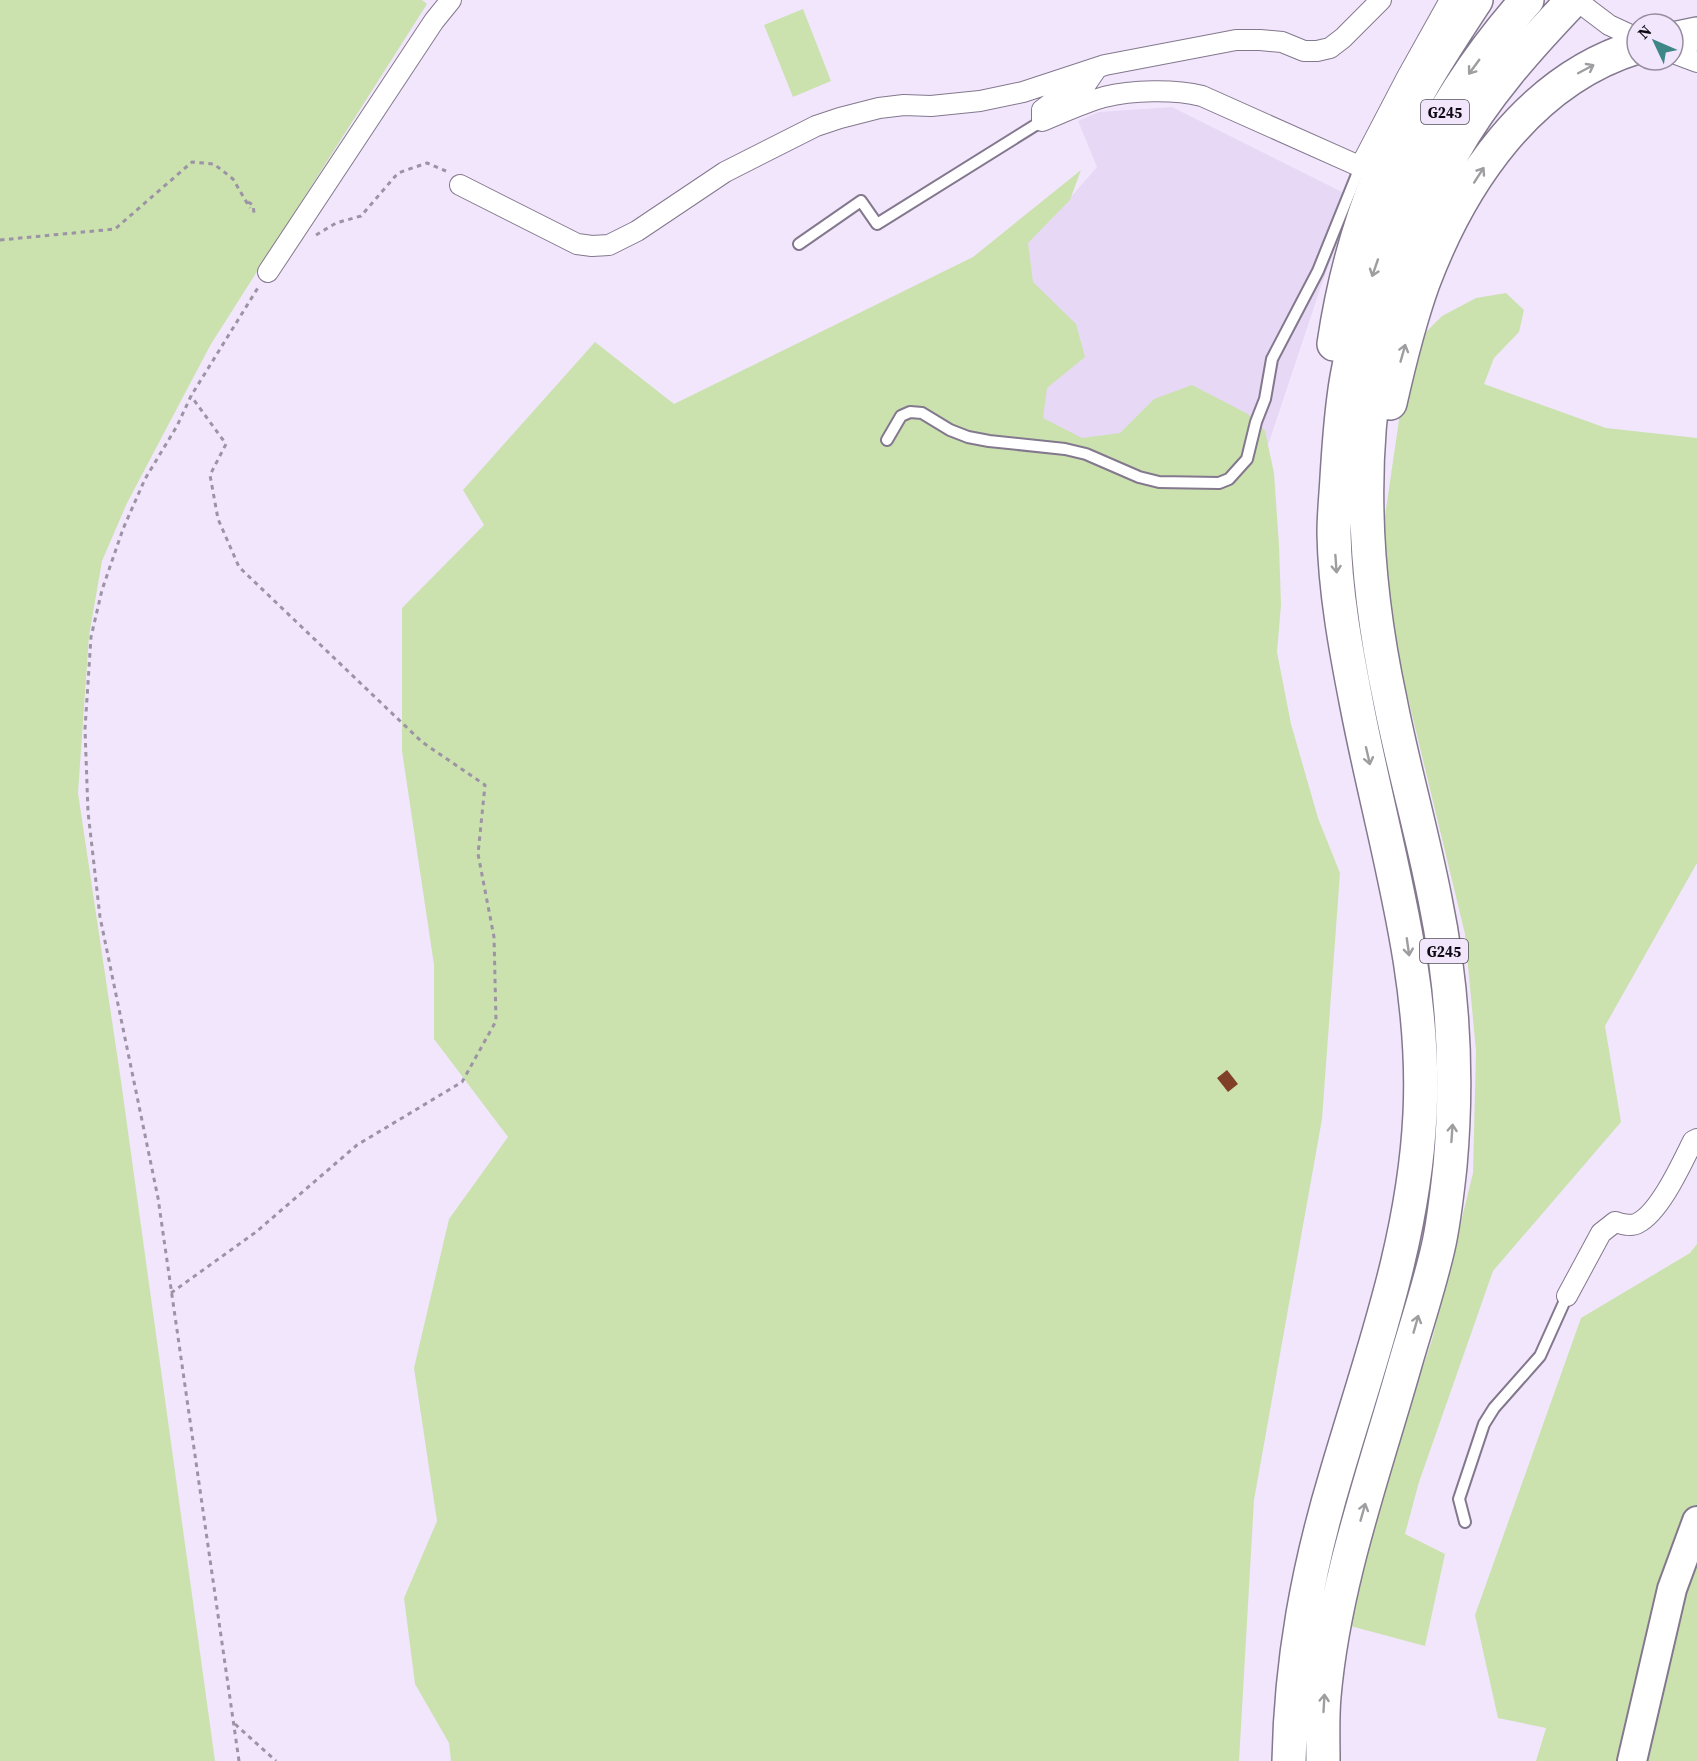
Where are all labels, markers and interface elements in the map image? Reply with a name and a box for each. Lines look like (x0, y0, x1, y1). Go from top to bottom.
north arrow (1625, 12, 1685, 72)
text: N (1632, 19, 1656, 43)
one-way arrow (1468, 58, 1480, 74)
one-way arrow (1577, 63, 1594, 75)
road number: G245 (1421, 100, 1469, 124)
one-way arrow (1472, 166, 1485, 183)
one-way arrow (1368, 258, 1379, 277)
one-way arrow (1397, 344, 1409, 363)
one-way arrow (1331, 553, 1342, 573)
one-way arrow (1363, 746, 1374, 765)
one-way arrow (1402, 936, 1413, 956)
road number: G245 (1420, 939, 1468, 963)
one-way arrow (1446, 1124, 1457, 1144)
one-way arrow (1411, 1315, 1422, 1334)
one-way arrow (1358, 1503, 1369, 1522)
one-way arrow (1318, 1693, 1330, 1713)

